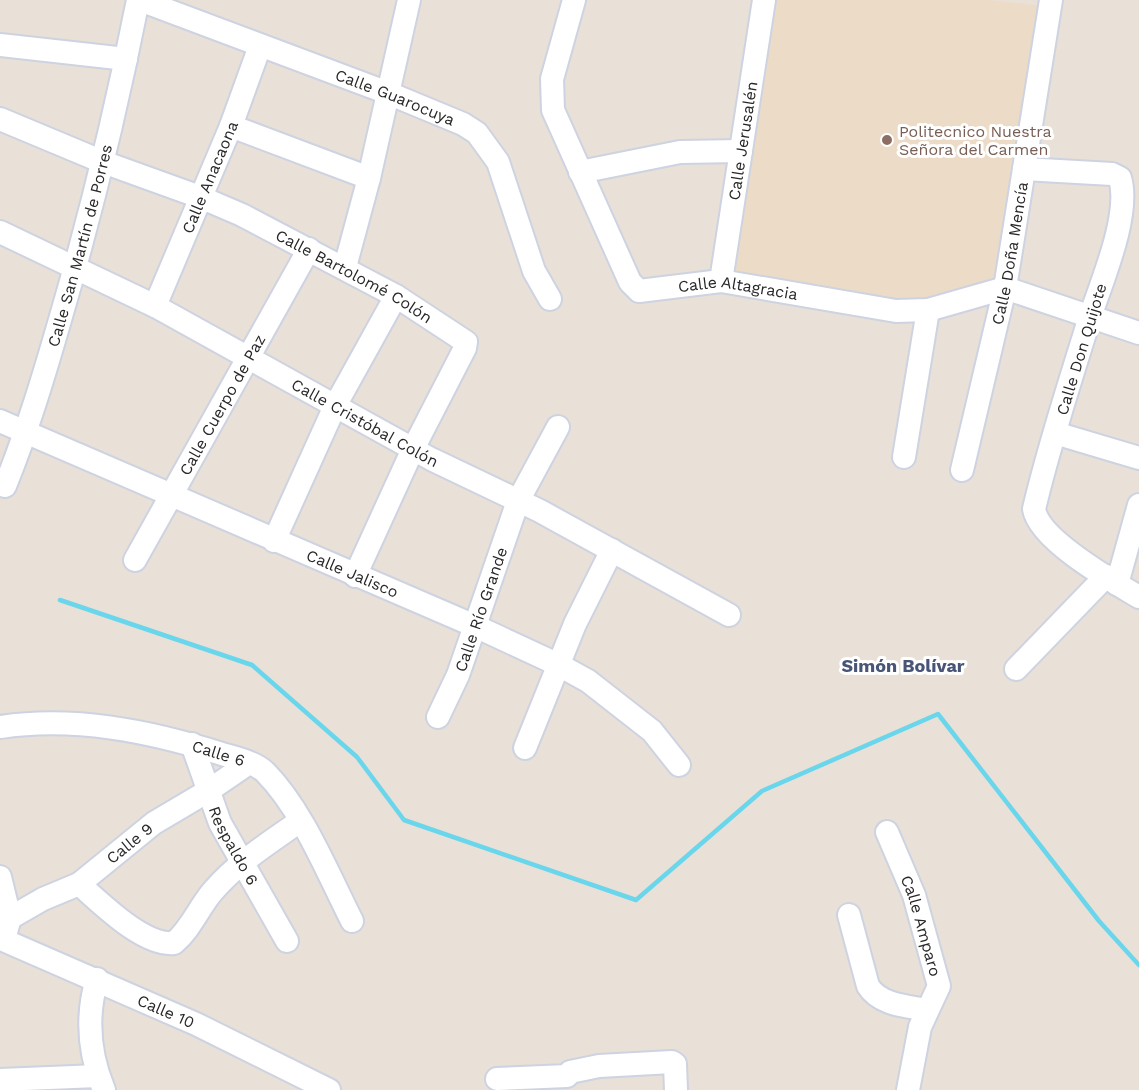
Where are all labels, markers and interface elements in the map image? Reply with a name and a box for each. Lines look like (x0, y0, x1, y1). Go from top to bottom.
street label: Calle Guarocuya (333, 65, 458, 130)
street label: Calle Jerusalén (724, 80, 761, 202)
street label: Calle Anacaona (178, 119, 242, 236)
place label: Politecnico Nuestra Señora del Carmen (899, 122, 1052, 159)
marker: Politecnico Nuestra Señora del Carmen (880, 133, 894, 147)
street label: Calle San Martín de Porres (44, 143, 116, 349)
street label: Calle Doña Mencía (988, 181, 1032, 327)
street label: Calle Bartolomé Colón (272, 225, 436, 327)
street label: Calle Altagracia (677, 272, 799, 304)
street label: Calle Don Quijote (1052, 281, 1111, 417)
street label: Calle Cuerpo de Paz (175, 331, 269, 479)
street label: Calle Cristóbal Colón (288, 375, 441, 471)
street label: Calle Jalisco (304, 545, 401, 602)
street label: Calle Río Grande (451, 545, 511, 674)
district label: Simón Bolívar (841, 655, 965, 676)
street label: Calle 6 (190, 736, 247, 770)
street label: Respaldo 6 (205, 804, 262, 889)
street label: Calle 9 (103, 819, 157, 868)
street label: Calle Amparo (897, 872, 945, 978)
street label: Calle 10 (134, 991, 197, 1032)

